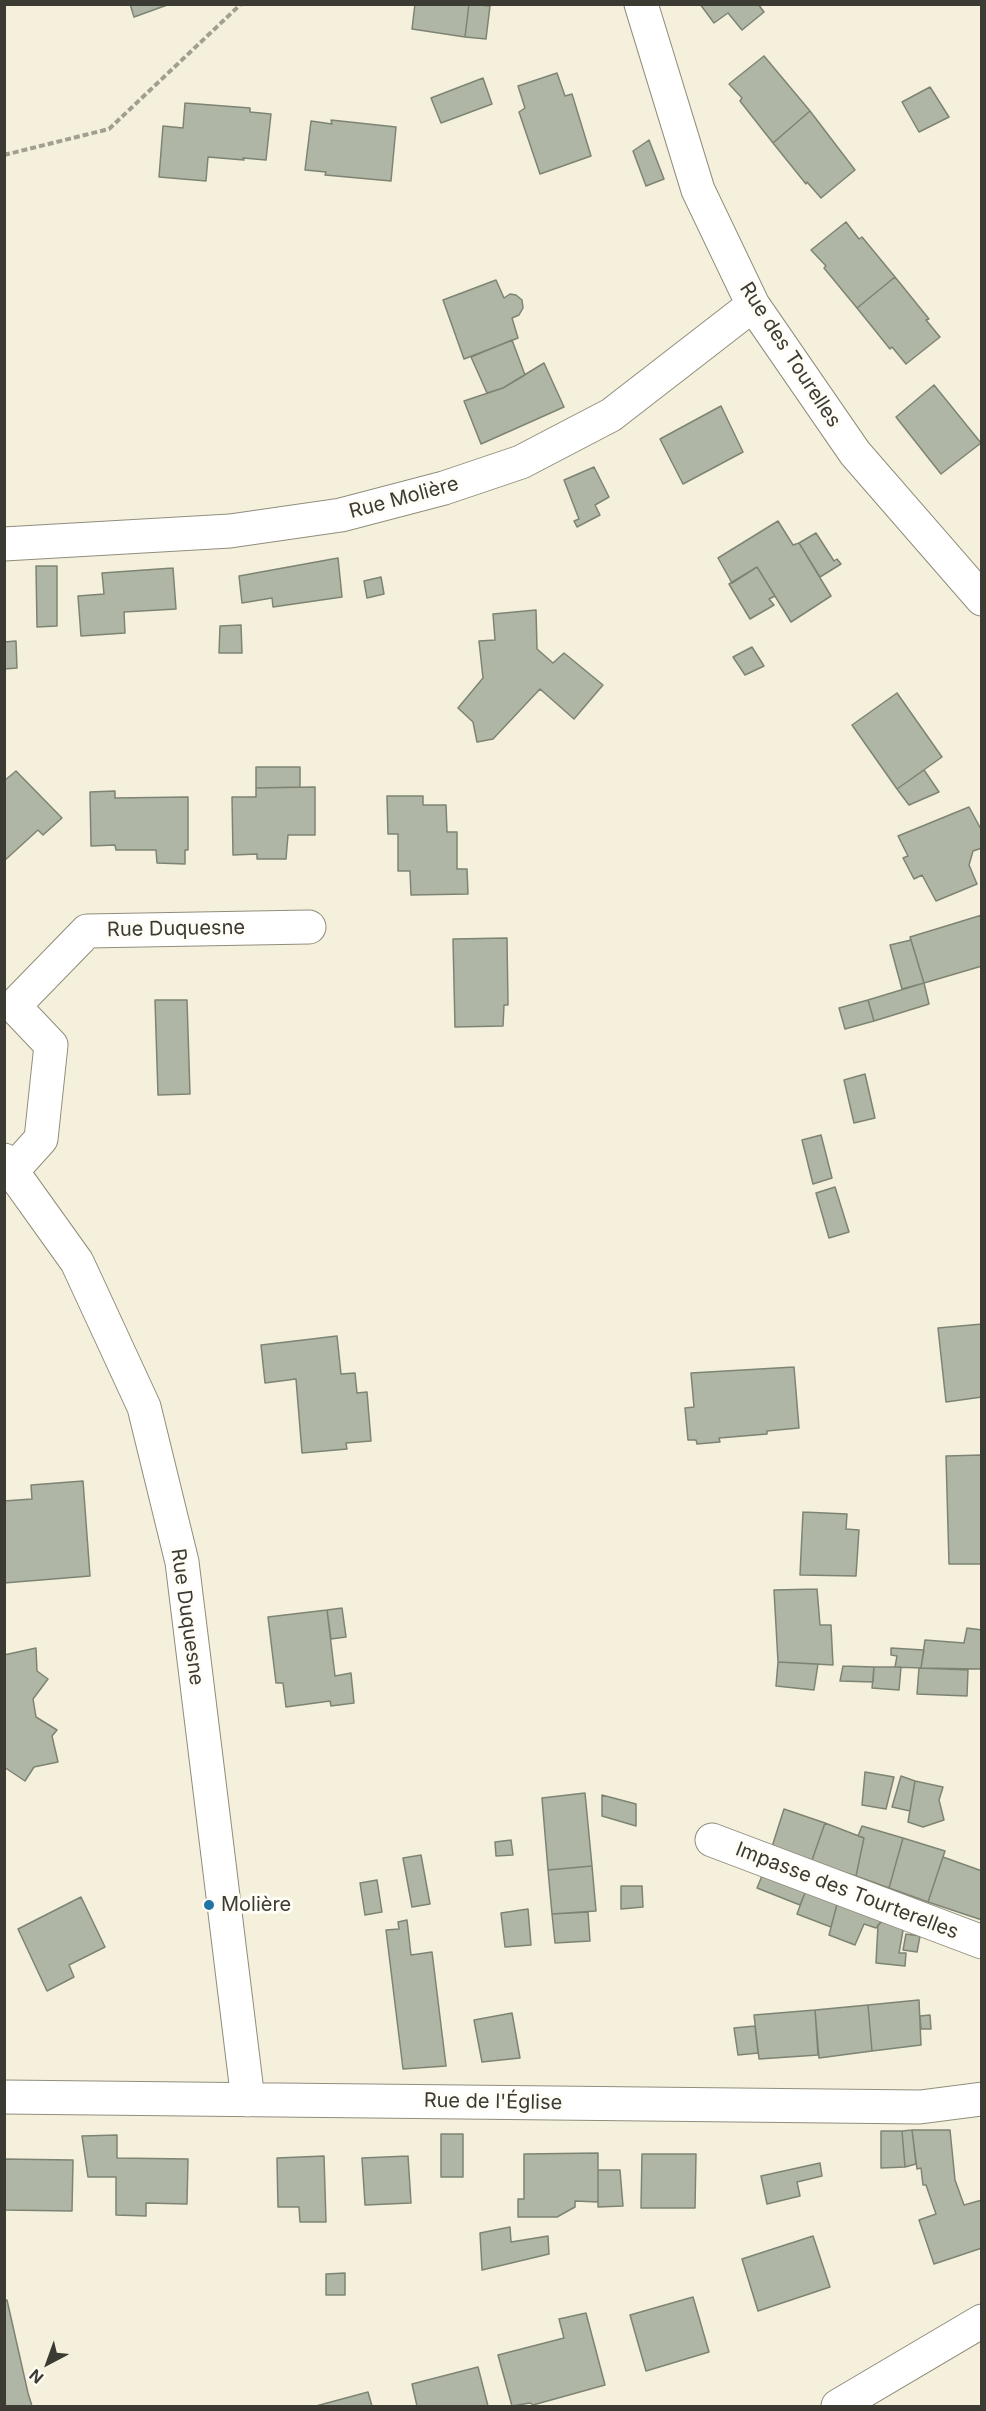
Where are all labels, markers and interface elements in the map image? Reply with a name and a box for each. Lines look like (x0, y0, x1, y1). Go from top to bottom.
street label: Rue des Tourelles (734, 278, 846, 432)
street label: Rue Molière (347, 472, 461, 524)
street label: Rue Duquesne (107, 916, 245, 942)
street label: Rue Duquesne (166, 1547, 208, 1687)
street label: Impasse des Tourterelles (732, 1837, 962, 1945)
place label: Molière (221, 1893, 291, 1917)
marker: Molière (202, 1898, 216, 1912)
street label: Rue de l'Église (424, 2089, 562, 2115)
north arrow (18, 2333, 78, 2393)
text: N (25, 2365, 47, 2388)

